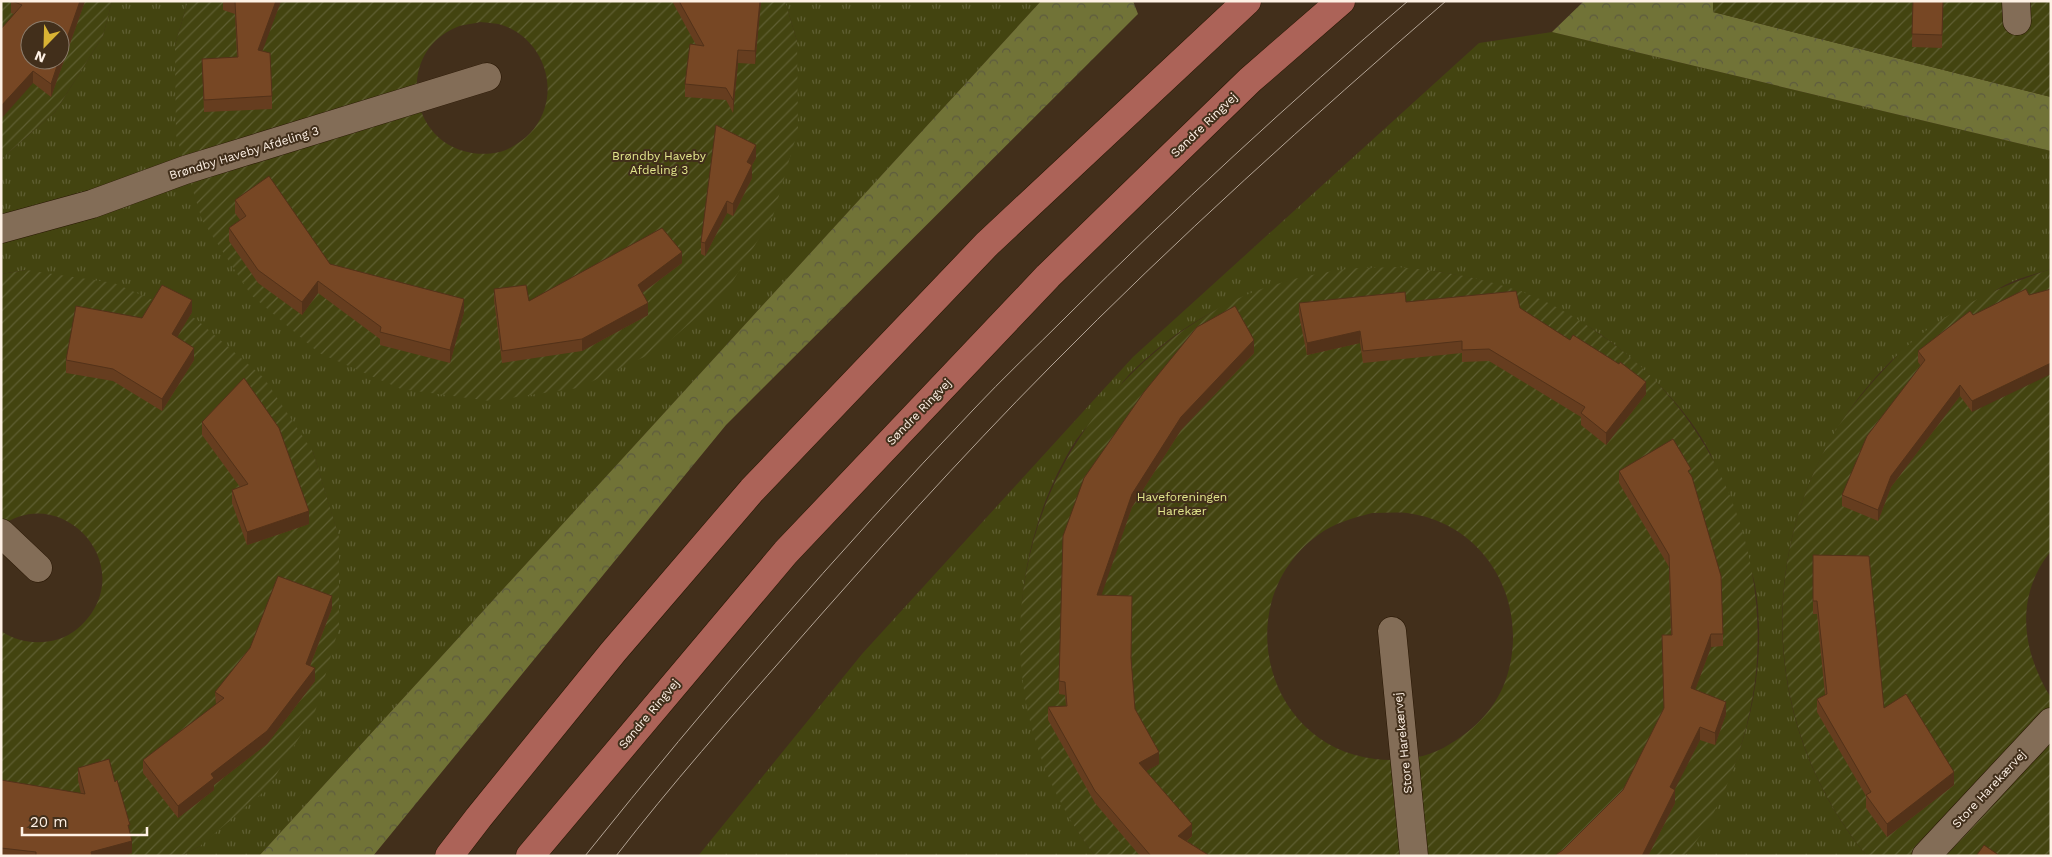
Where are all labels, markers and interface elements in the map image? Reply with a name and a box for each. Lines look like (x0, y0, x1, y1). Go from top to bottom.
north arrow (20, 20, 70, 70)
text: N (32, 48, 48, 66)
street label: Søndre Ringvej (1168, 90, 1240, 160)
street label: Brøndby Haveby Afdeling 3 (167, 124, 321, 182)
park label: Brøndby Haveby Afdeling 3 (612, 149, 707, 177)
street label: Søndre Ringvej (884, 376, 954, 448)
park label: Haveforeningen Harekær (1137, 490, 1227, 518)
street label: Søndre Ringvej (616, 676, 682, 752)
street label: Store Harekærvej (1391, 692, 1415, 794)
street label: Store Harekærvej (1949, 747, 2029, 831)
scale bar (22, 804, 148, 836)
text: 20 m (30, 813, 68, 831)

